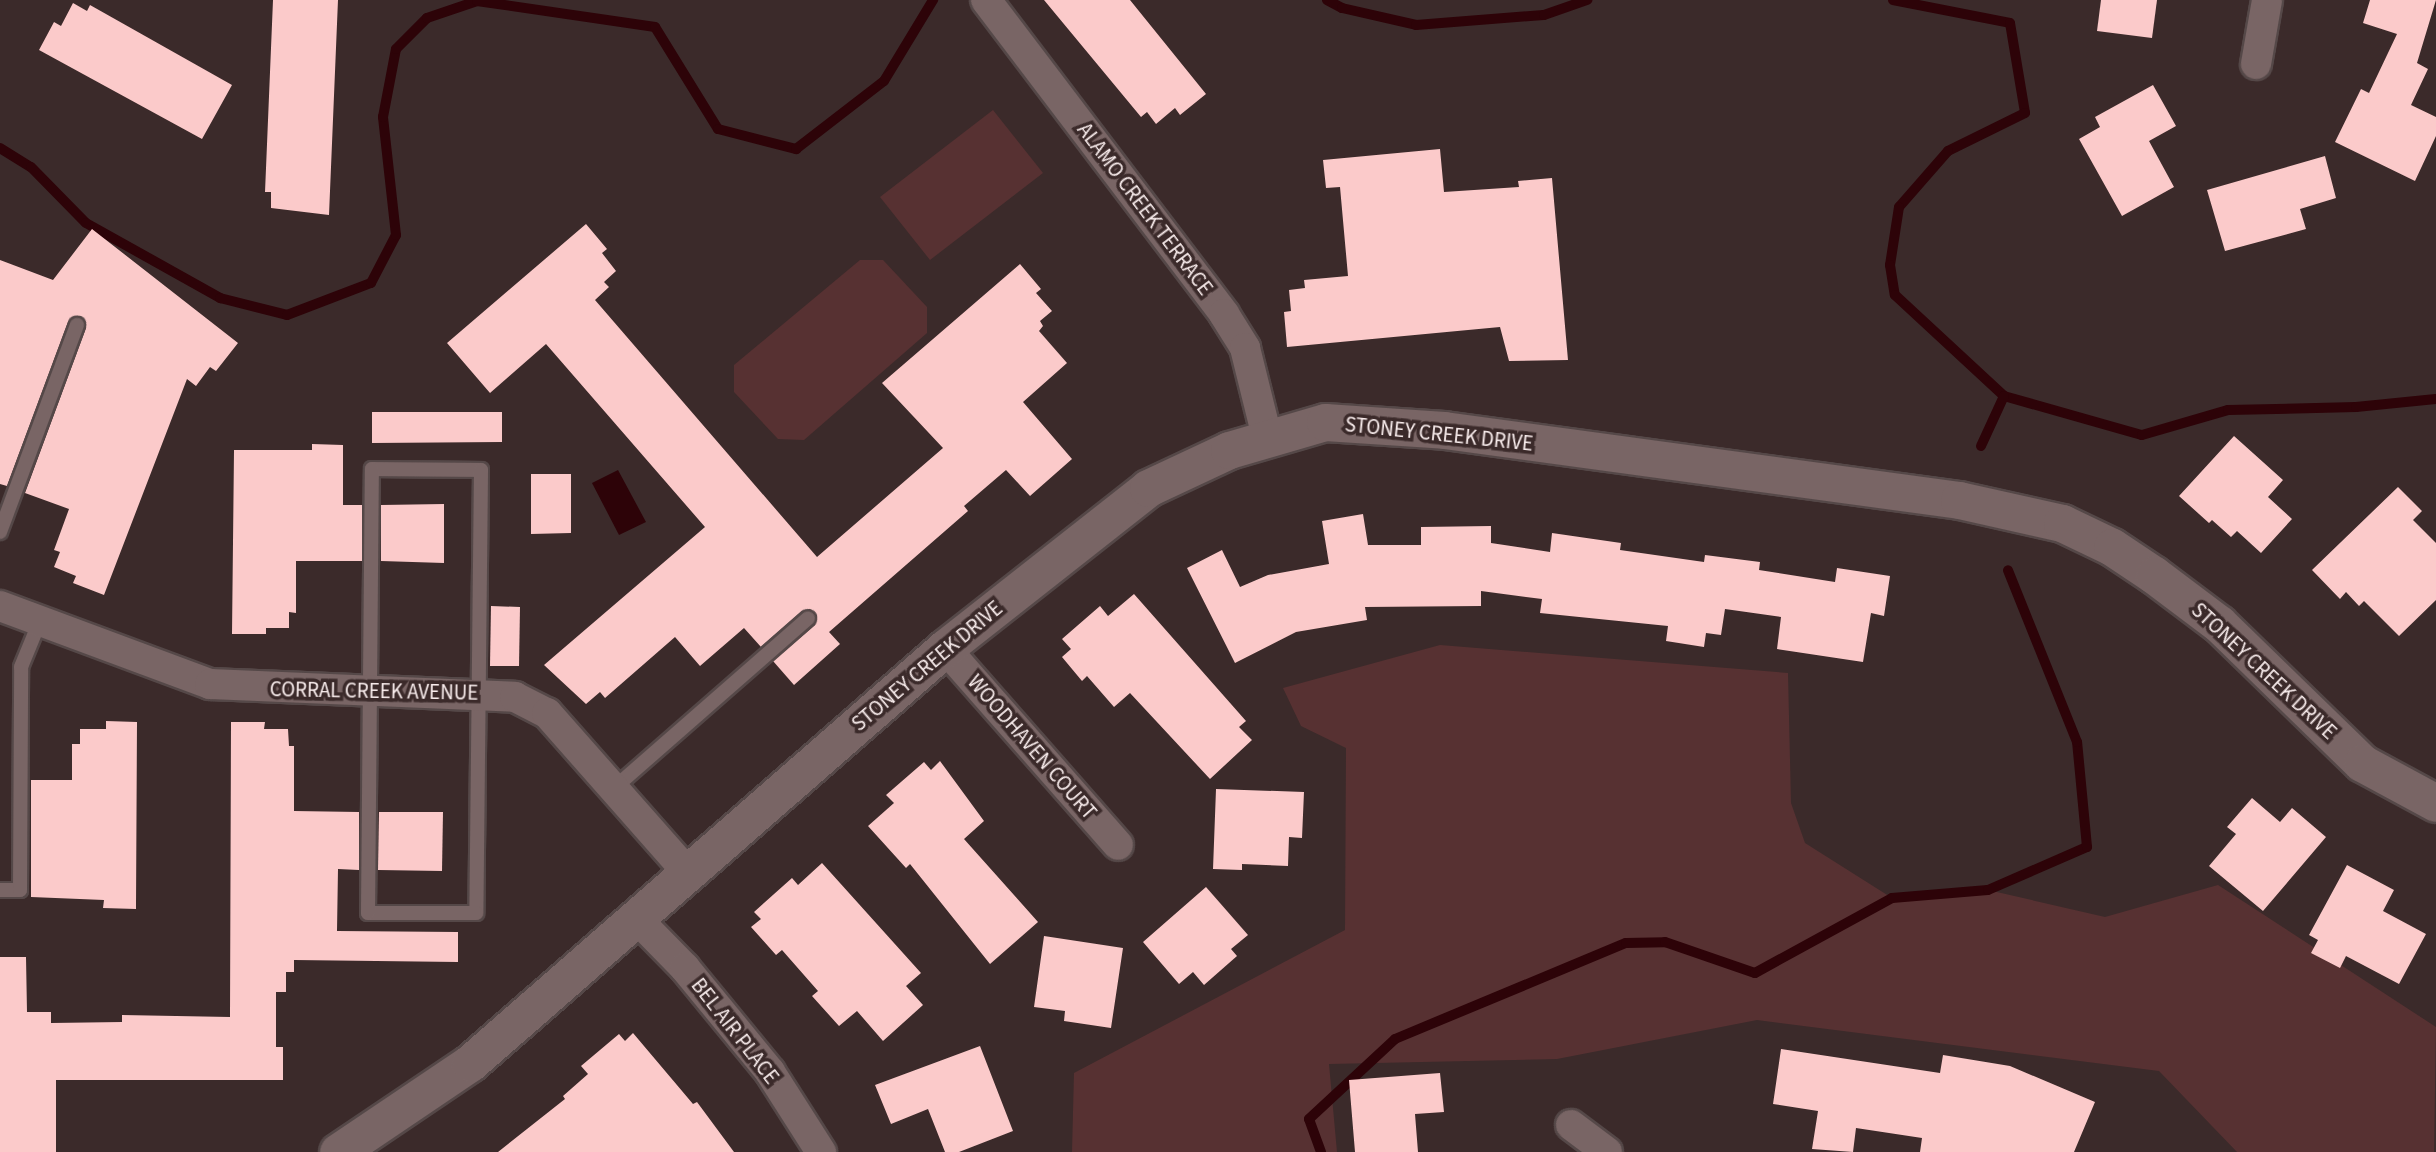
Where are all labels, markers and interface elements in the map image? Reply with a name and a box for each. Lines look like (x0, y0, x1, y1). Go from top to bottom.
street label: ALAMO CREEK TERRACE (1072, 118, 1218, 300)
street label: STONEY CREEK DRIVE (1344, 412, 1534, 456)
street label: STONEY CREEK DRIVE (846, 596, 1008, 736)
street label: STONEY CREEK DRIVE (2186, 597, 2342, 745)
street label: WOODHAVEN COURT (962, 670, 1102, 824)
street label: CORRAL CREEK AVENUE (269, 677, 479, 705)
street label: BEL AIR PLACE (686, 973, 784, 1089)

